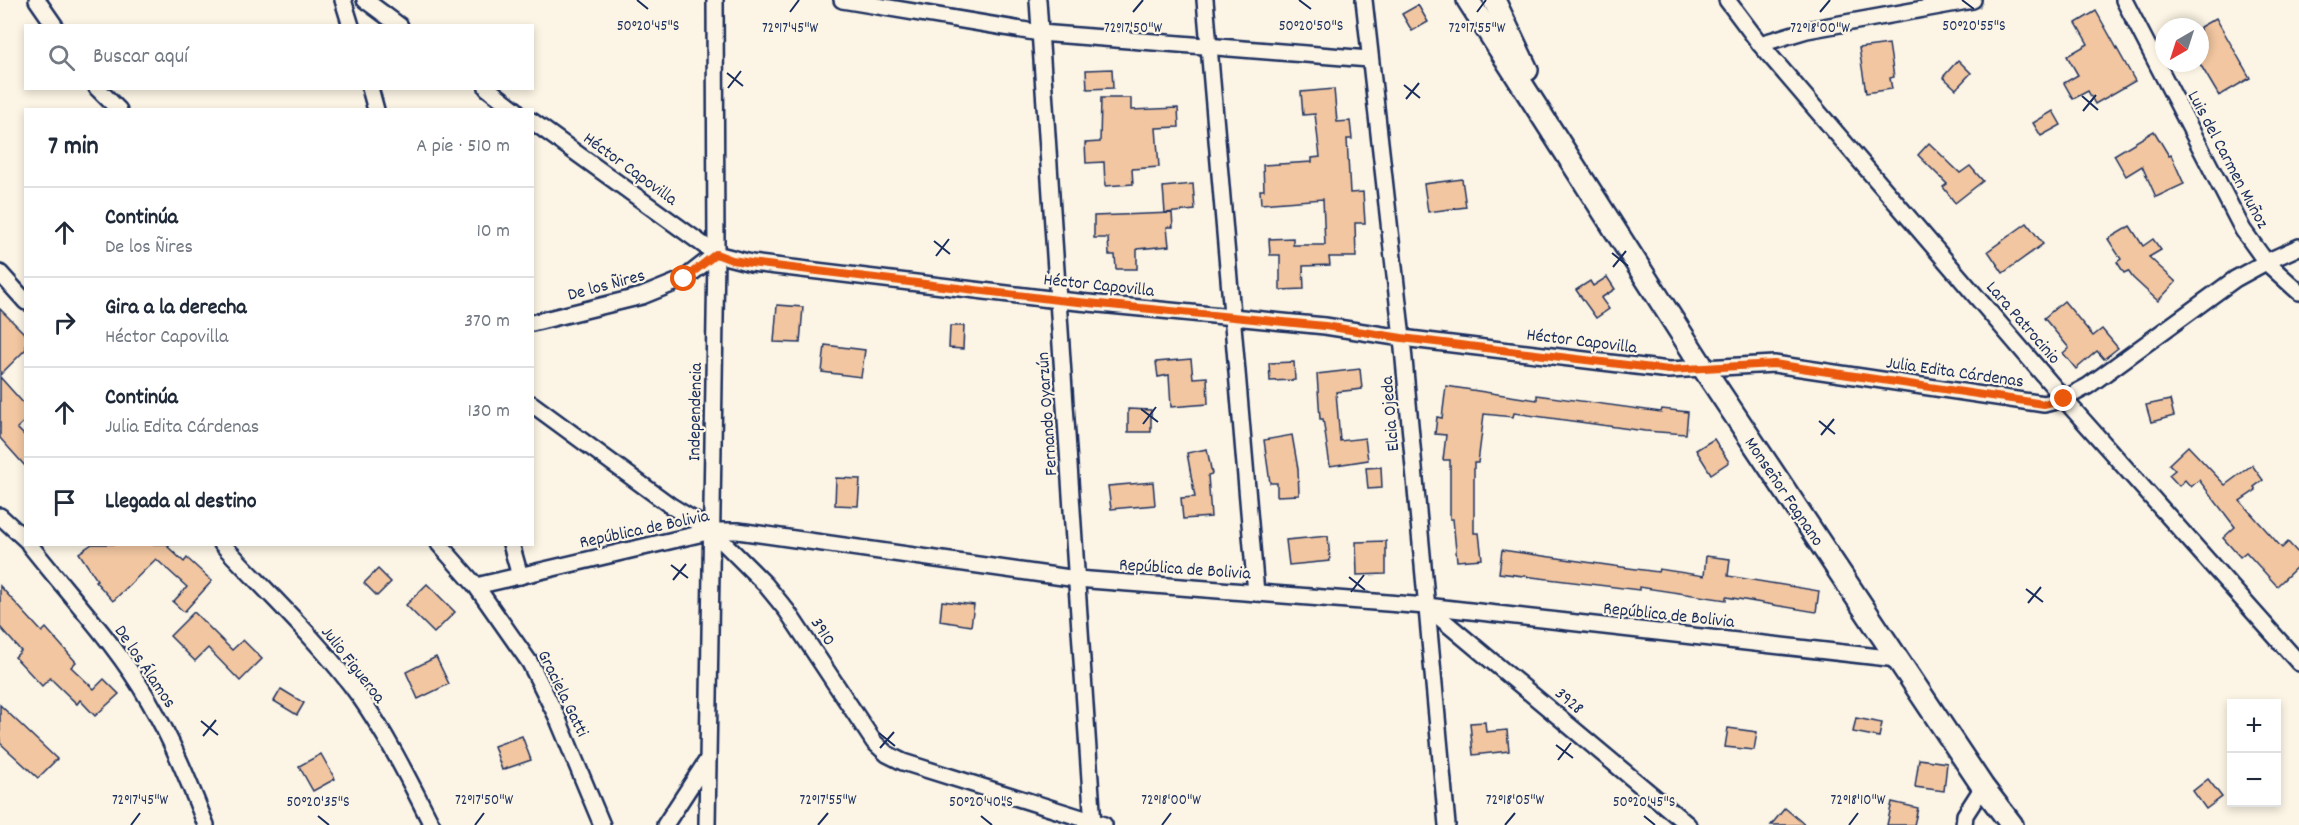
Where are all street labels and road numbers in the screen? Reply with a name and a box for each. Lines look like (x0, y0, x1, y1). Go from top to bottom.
street label: Luis del Carmen Muñoz (2180, 87, 2274, 234)
street label: Héctor Capovilla (577, 127, 682, 213)
street label: De los Ñires (565, 264, 648, 309)
street label: Héctor Capovilla (1042, 268, 1156, 305)
street label: Lara Patrocinio (1979, 277, 2065, 371)
street label: Héctor Capovilla (1525, 323, 1639, 362)
street label: Fernando Oyarzún (1032, 351, 1065, 477)
street label: Julia Edita Cárdenas (1884, 351, 2025, 396)
street label: Independencia (683, 362, 710, 461)
street label: Elcia Ojeda (1376, 375, 1407, 452)
street label: Monseñor Fagnano (1737, 433, 1829, 552)
street label: República de Bolivia (577, 504, 712, 556)
street label: República de Bolivia (1118, 553, 1252, 588)
street label: República de Bolivia (1602, 597, 1736, 636)
street label: 3910 (803, 613, 841, 652)
street label: De los Álamos (107, 621, 181, 714)
street label: Julio Figueroa (314, 622, 391, 710)
street label: Graciela Gatti (530, 647, 594, 742)
street label: 3928 (1548, 682, 1588, 722)

